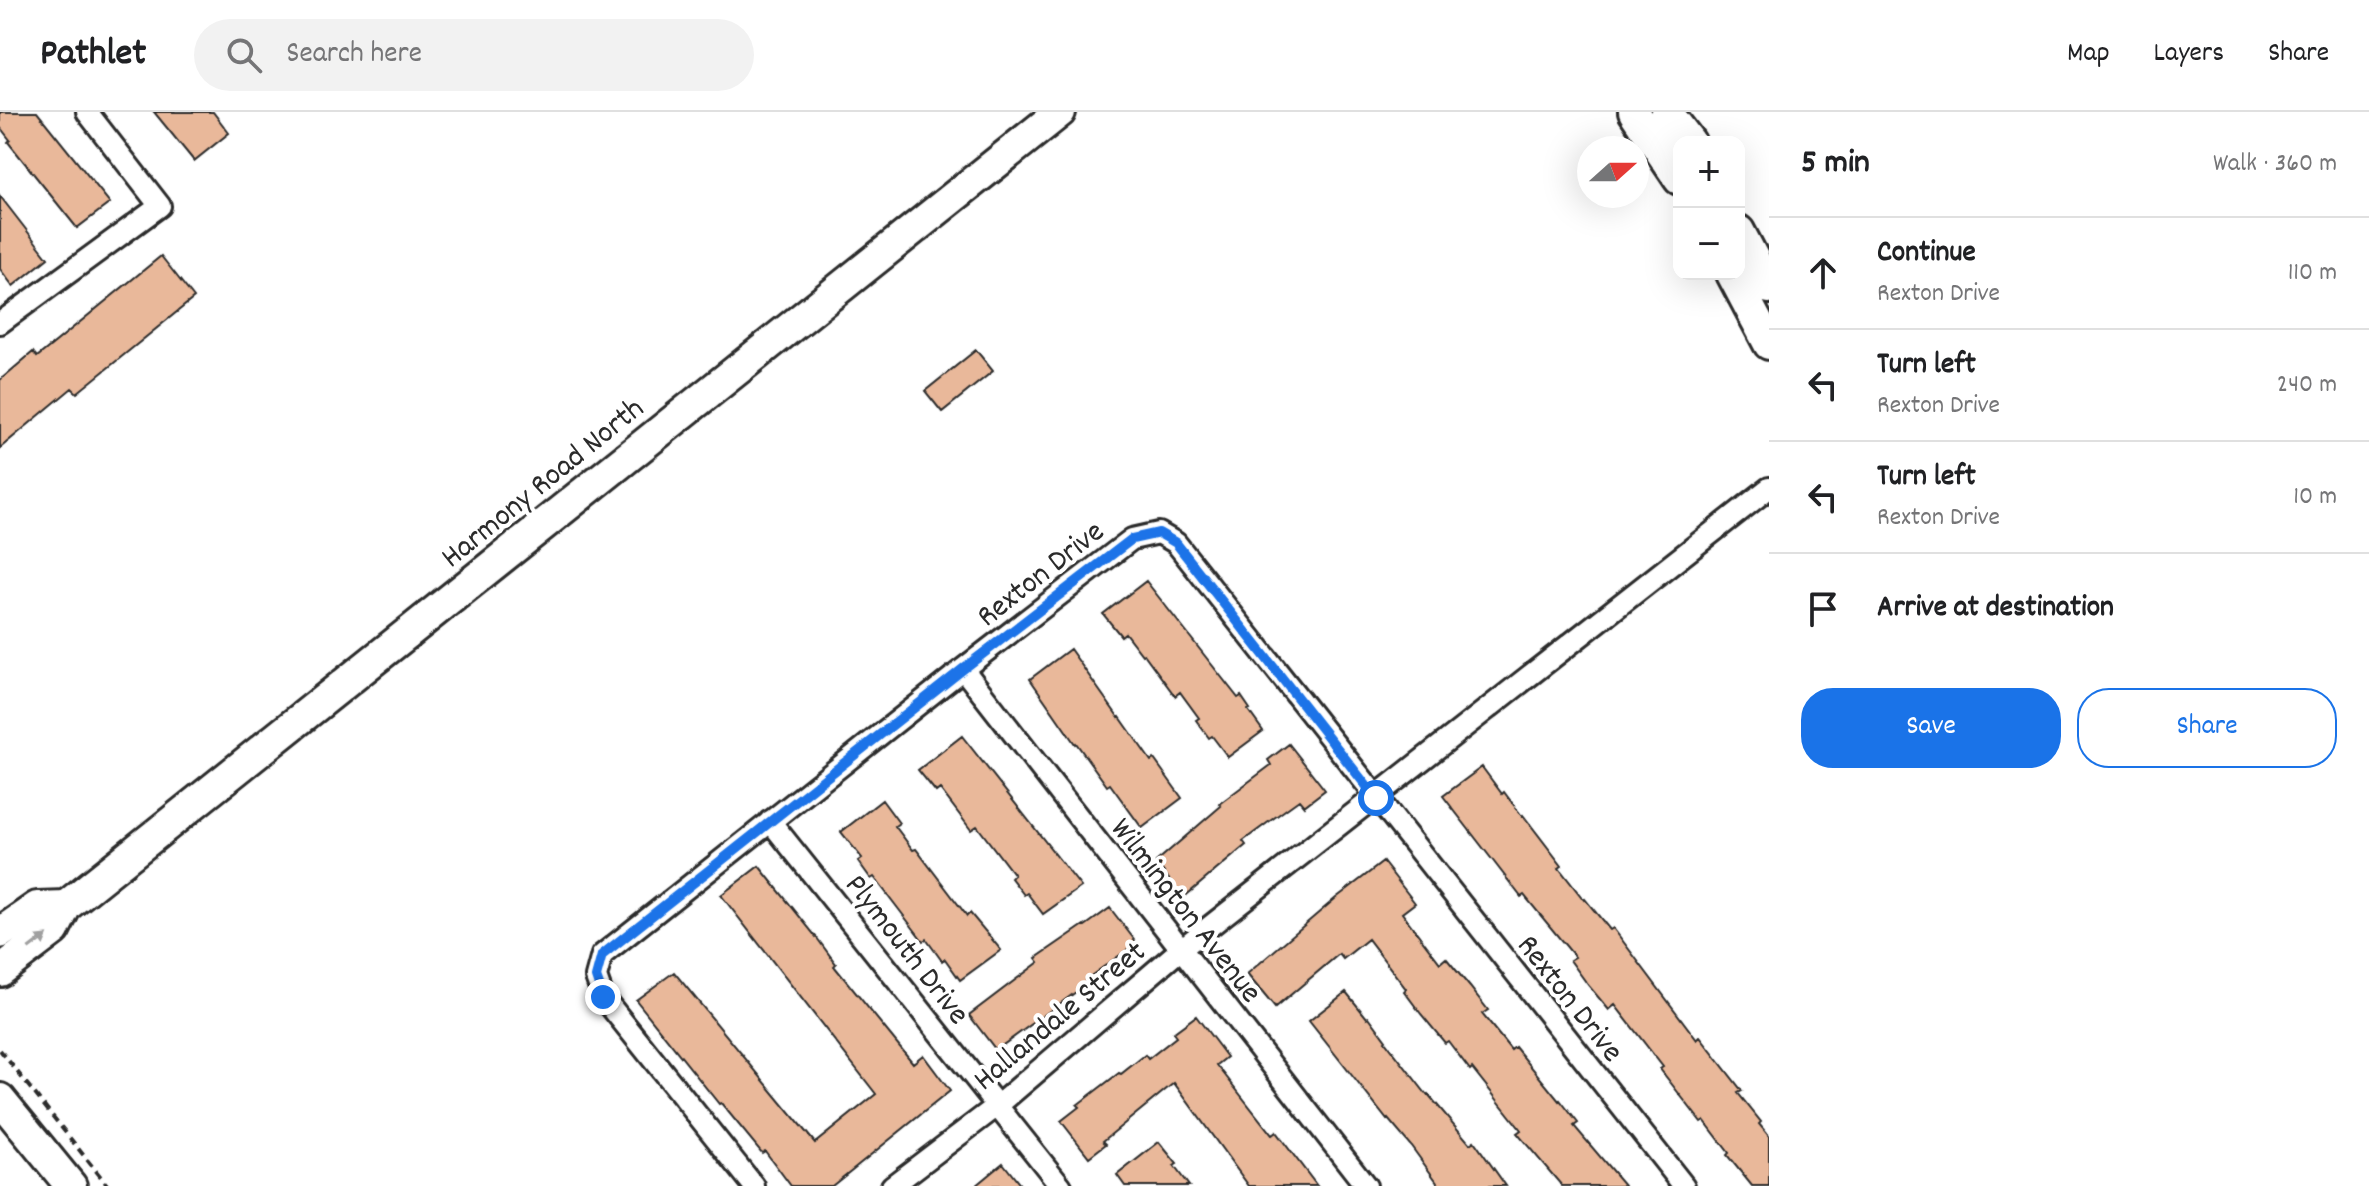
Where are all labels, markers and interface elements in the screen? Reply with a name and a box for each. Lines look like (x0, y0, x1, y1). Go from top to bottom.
search box (194, 19, 754, 91)
text: Pathlet (40, 28, 146, 83)
icon: search (222, 33, 266, 77)
text: Search here (286, 34, 422, 77)
text: Map (2067, 35, 2110, 75)
text: Layers (2154, 35, 2224, 75)
text: Share (2268, 35, 2329, 75)
north arrow (1577, 136, 1649, 208)
map controls (1673, 136, 1745, 280)
button: + (1673, 136, 1745, 208)
text: 5 min (1801, 140, 1870, 189)
text: Walk · 360 m (2213, 146, 2337, 183)
button: − (1673, 208, 1745, 280)
text: Continue (1877, 233, 1976, 276)
icon: ahead (1801, 251, 1845, 295)
text: 110 m (2288, 255, 2337, 292)
text: Rexton Drive (1877, 276, 2000, 313)
text: Turn left (1877, 345, 1976, 388)
icon: left (1801, 363, 1845, 407)
text: 240 m (2277, 367, 2337, 404)
street label: Harmony Road North (432, 388, 656, 581)
text: Rexton Drive (1877, 388, 2000, 425)
text: Turn left (1877, 457, 1976, 500)
icon: left (1801, 475, 1845, 519)
text: 10 m (2293, 479, 2337, 516)
text: Rexton Drive (1877, 500, 2000, 537)
street label: Rexton Drive (968, 511, 1116, 641)
icon: arrive (1801, 587, 1845, 631)
text: Arrive at destination (1877, 588, 2114, 631)
button: Save (1801, 688, 2061, 768)
button: Share (2077, 688, 2337, 768)
route start (1358, 780, 1394, 816)
street label: Wilmington Avenue (1097, 810, 1271, 1015)
street label: Plymouth Drive (831, 866, 979, 1036)
street label: Rexton Drive (1503, 926, 1633, 1074)
street label: Hallandale Street (965, 932, 1158, 1104)
one-way arrow (28, 935, 48, 951)
route end (585, 979, 621, 1015)

